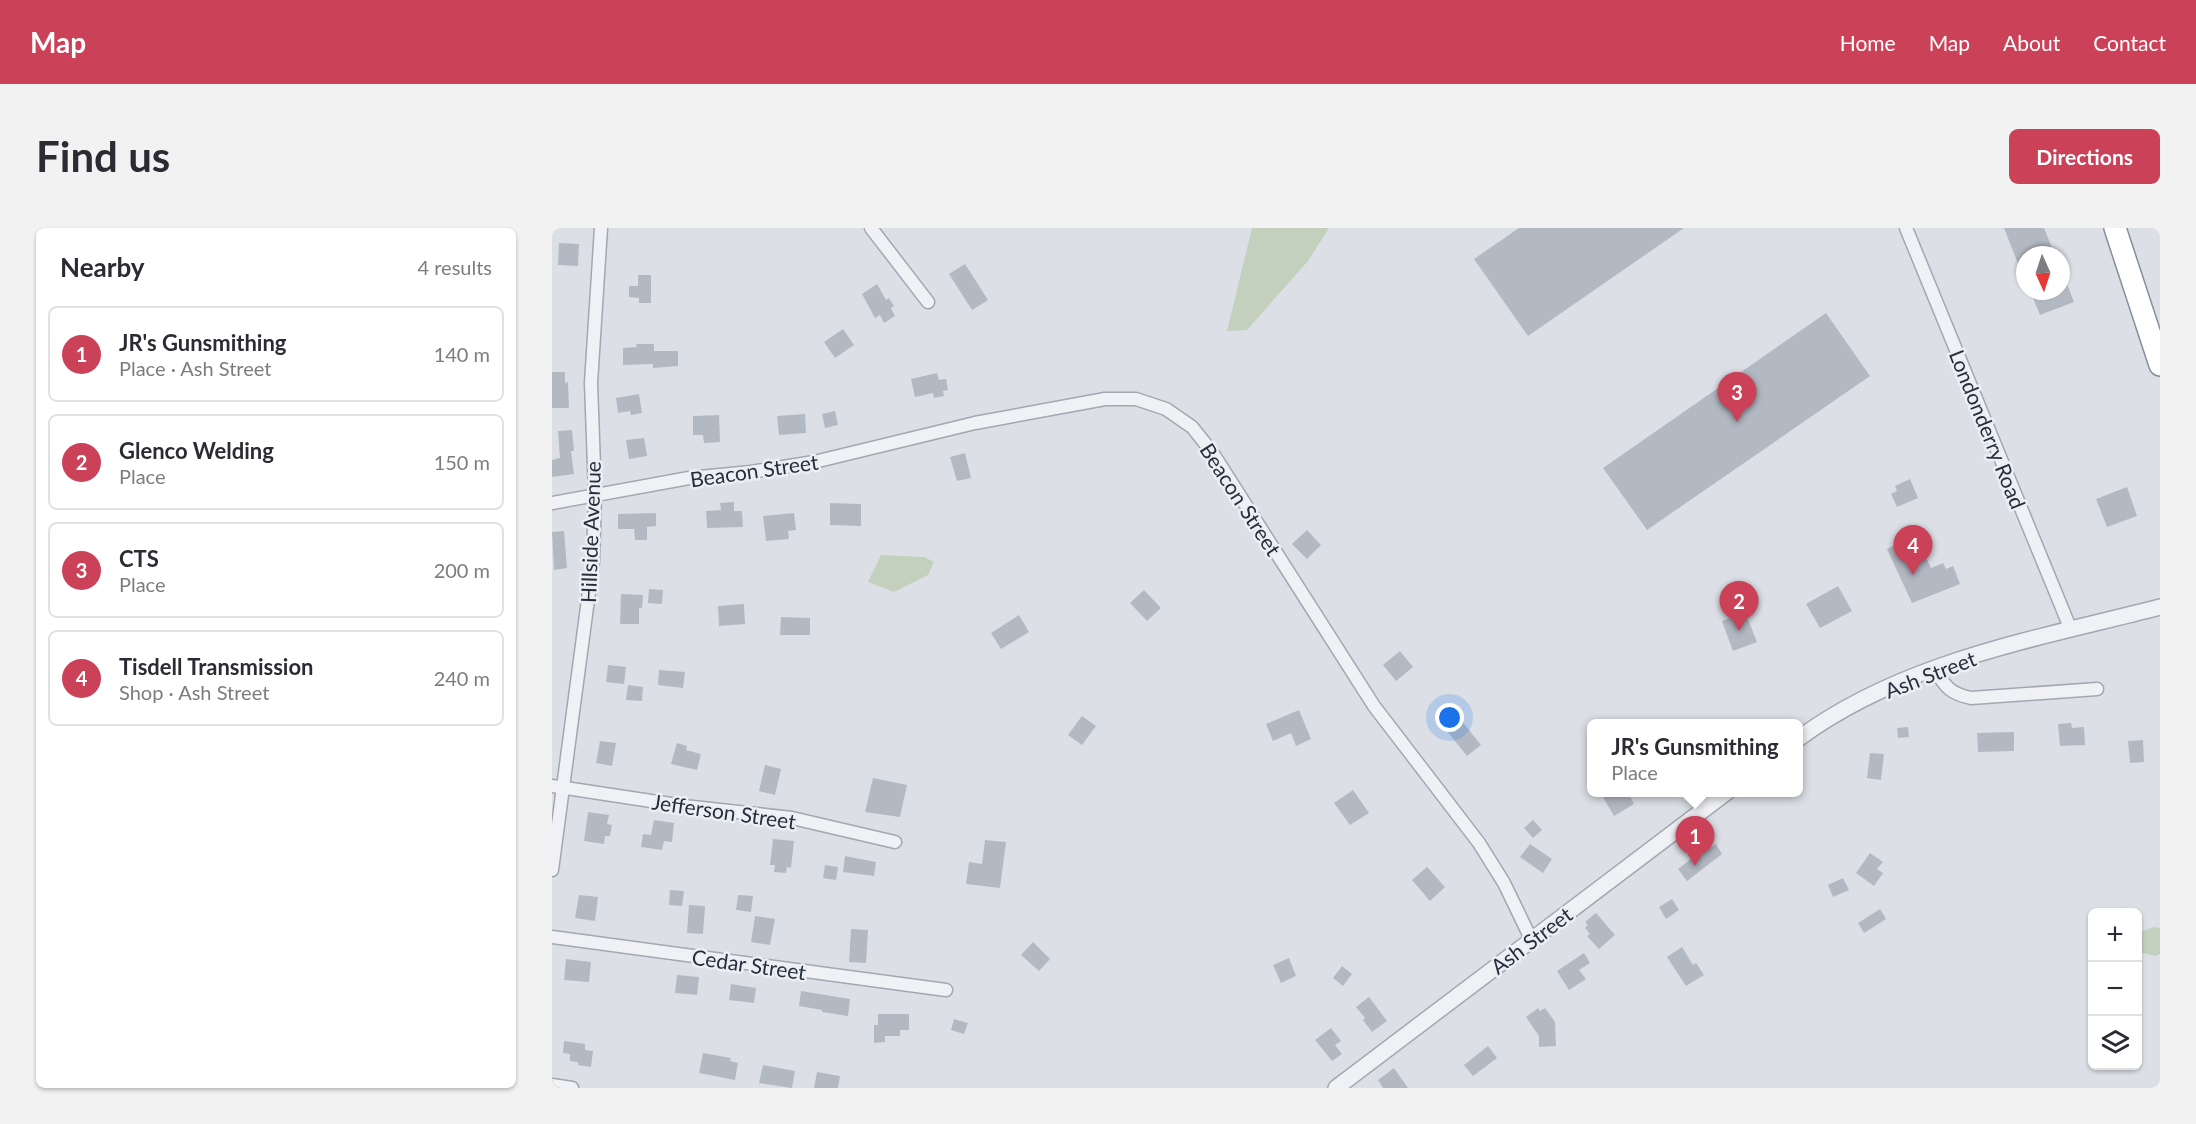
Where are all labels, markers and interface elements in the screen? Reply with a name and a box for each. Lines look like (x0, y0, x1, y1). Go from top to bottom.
text: Map (30, 25, 86, 59)
text: Home (1840, 30, 1896, 55)
text: Map (1929, 30, 1970, 55)
text: About (2003, 30, 2060, 55)
text: Contact (2093, 30, 2166, 55)
button: Directions (2009, 129, 2160, 184)
text: Find us (36, 131, 170, 181)
north arrow (2016, 246, 2070, 300)
text: Nearby (60, 251, 145, 283)
text: 4 results (417, 255, 492, 279)
text: JR's Gunsmithing (119, 329, 287, 356)
text: 1 (76, 342, 87, 366)
text: 140 m (434, 342, 490, 366)
street label: Londonderry Road (1945, 346, 2031, 512)
text: Place · Ash Street (119, 356, 271, 380)
pin: 3 (1718, 372, 1756, 422)
text: Glenco Welding (119, 437, 274, 464)
street label: Beacon Street (1195, 438, 1287, 560)
street label: Beacon Street (688, 449, 820, 491)
text: 2 (76, 450, 87, 474)
text: 150 m (434, 450, 490, 474)
street label: Hillside Avenue (575, 461, 605, 603)
text: Place (119, 464, 166, 488)
pin: 4 (1894, 526, 1932, 575)
text: CTS (119, 545, 159, 572)
text: 3 (76, 558, 87, 582)
text: 200 m (434, 558, 490, 582)
text: Place (119, 572, 166, 596)
pin: 2 (1720, 582, 1758, 631)
street label: Ash Street (1881, 645, 1980, 703)
text: Tisdell Transmission (119, 653, 313, 680)
text: 4 (76, 666, 87, 690)
text: 240 m (434, 666, 490, 690)
text: Shop · Ash Street (119, 680, 269, 704)
your location (1435, 703, 1464, 732)
popup (1587, 719, 1803, 797)
text: JR's Gunsmithing (1611, 733, 1779, 760)
text: Place (1611, 760, 1658, 784)
street label: Jefferson Street (650, 789, 798, 834)
pin: 1 (1676, 816, 1714, 866)
street label: Ash Street (1485, 901, 1577, 979)
map controls (2088, 908, 2142, 1070)
button: + (2088, 908, 2142, 962)
street label: Cedar Street (690, 944, 808, 984)
button: − (2088, 962, 2142, 1016)
button: layers (2088, 1016, 2142, 1070)

